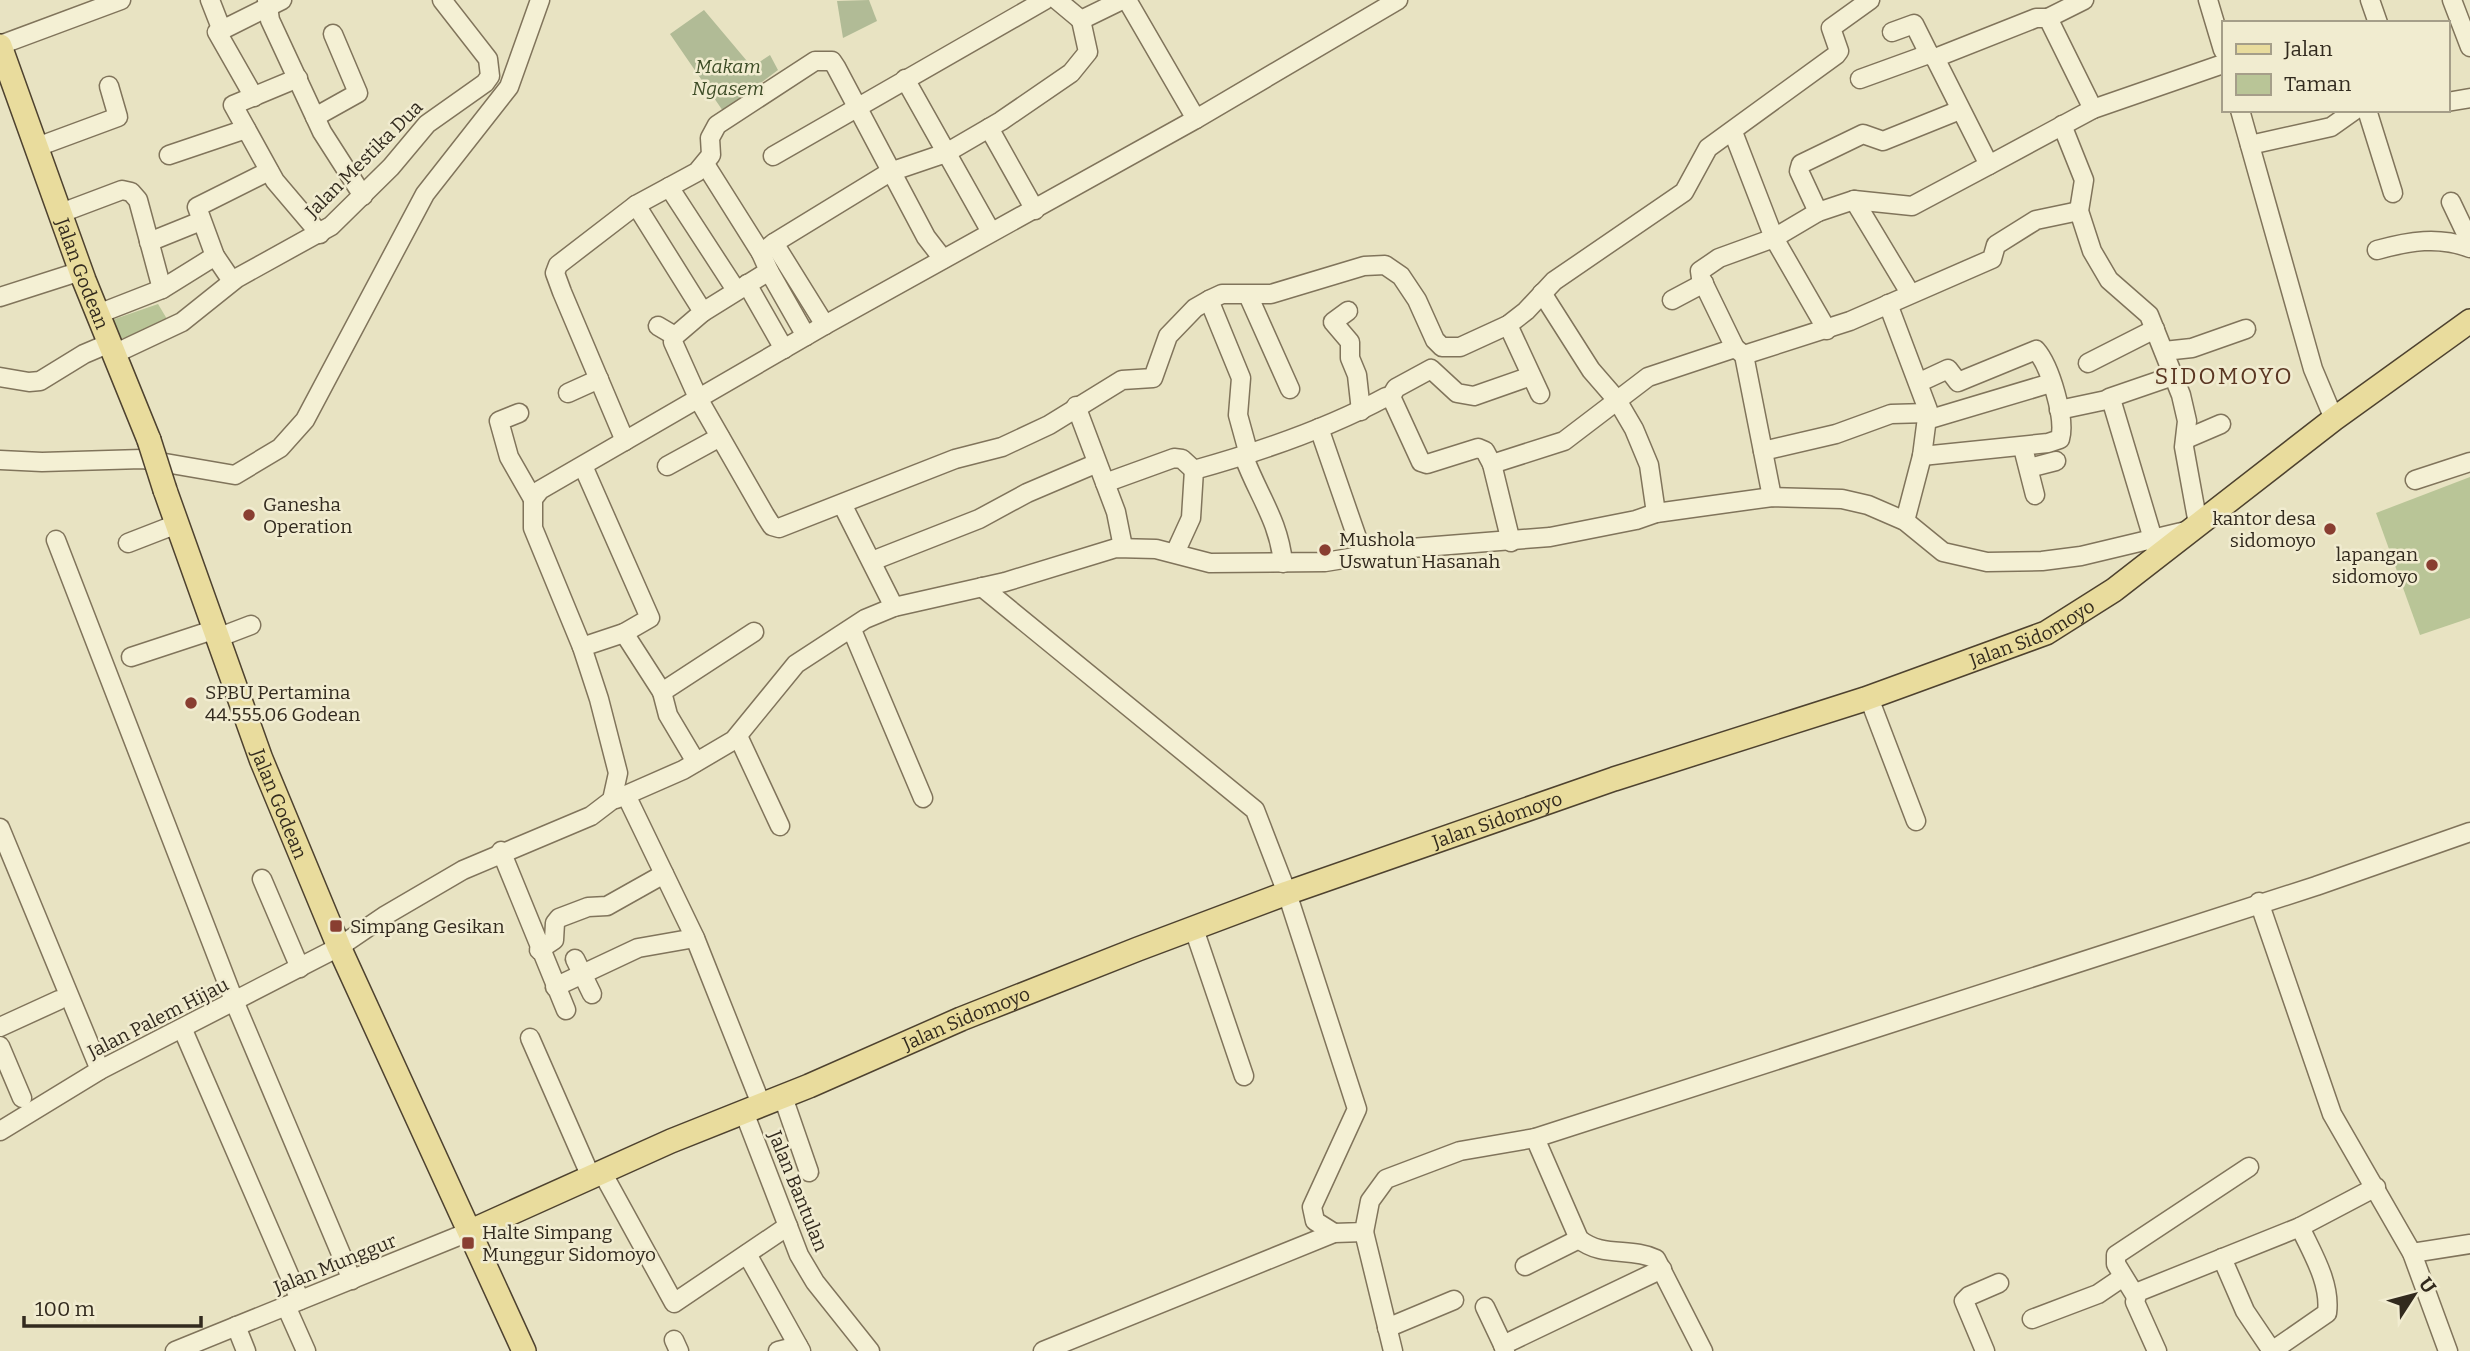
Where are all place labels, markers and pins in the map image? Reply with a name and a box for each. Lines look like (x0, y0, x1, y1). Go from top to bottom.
place label: Ganesha Operation (263, 493, 352, 538)
marker: Ganesha Operation (241, 507, 257, 523)
place label: kantor desa sidomoyo (2212, 507, 2317, 552)
marker: kantor desa sidomoyo (2322, 521, 2338, 537)
place label: Mushola Uswatun Hasanah (1339, 528, 1500, 573)
marker: Mushola Uswatun Hasanah (1317, 542, 1333, 558)
place label: lapangan sidomoyo (2332, 543, 2418, 588)
marker: lapangan sidomoyo (2424, 557, 2440, 573)
place label: SPBU Pertamina 44.555.06 Godean (205, 681, 360, 726)
marker: SPBU Pertamina 44.555.06 Godean (183, 695, 199, 711)
place label: Simpang Gesikan (350, 915, 505, 938)
marker: Simpang Gesikan (328, 918, 344, 934)
place label: Halte Simpang Munggur Sidomoyo (482, 1221, 656, 1266)
marker: Halte Simpang Munggur Sidomoyo (460, 1235, 476, 1251)

